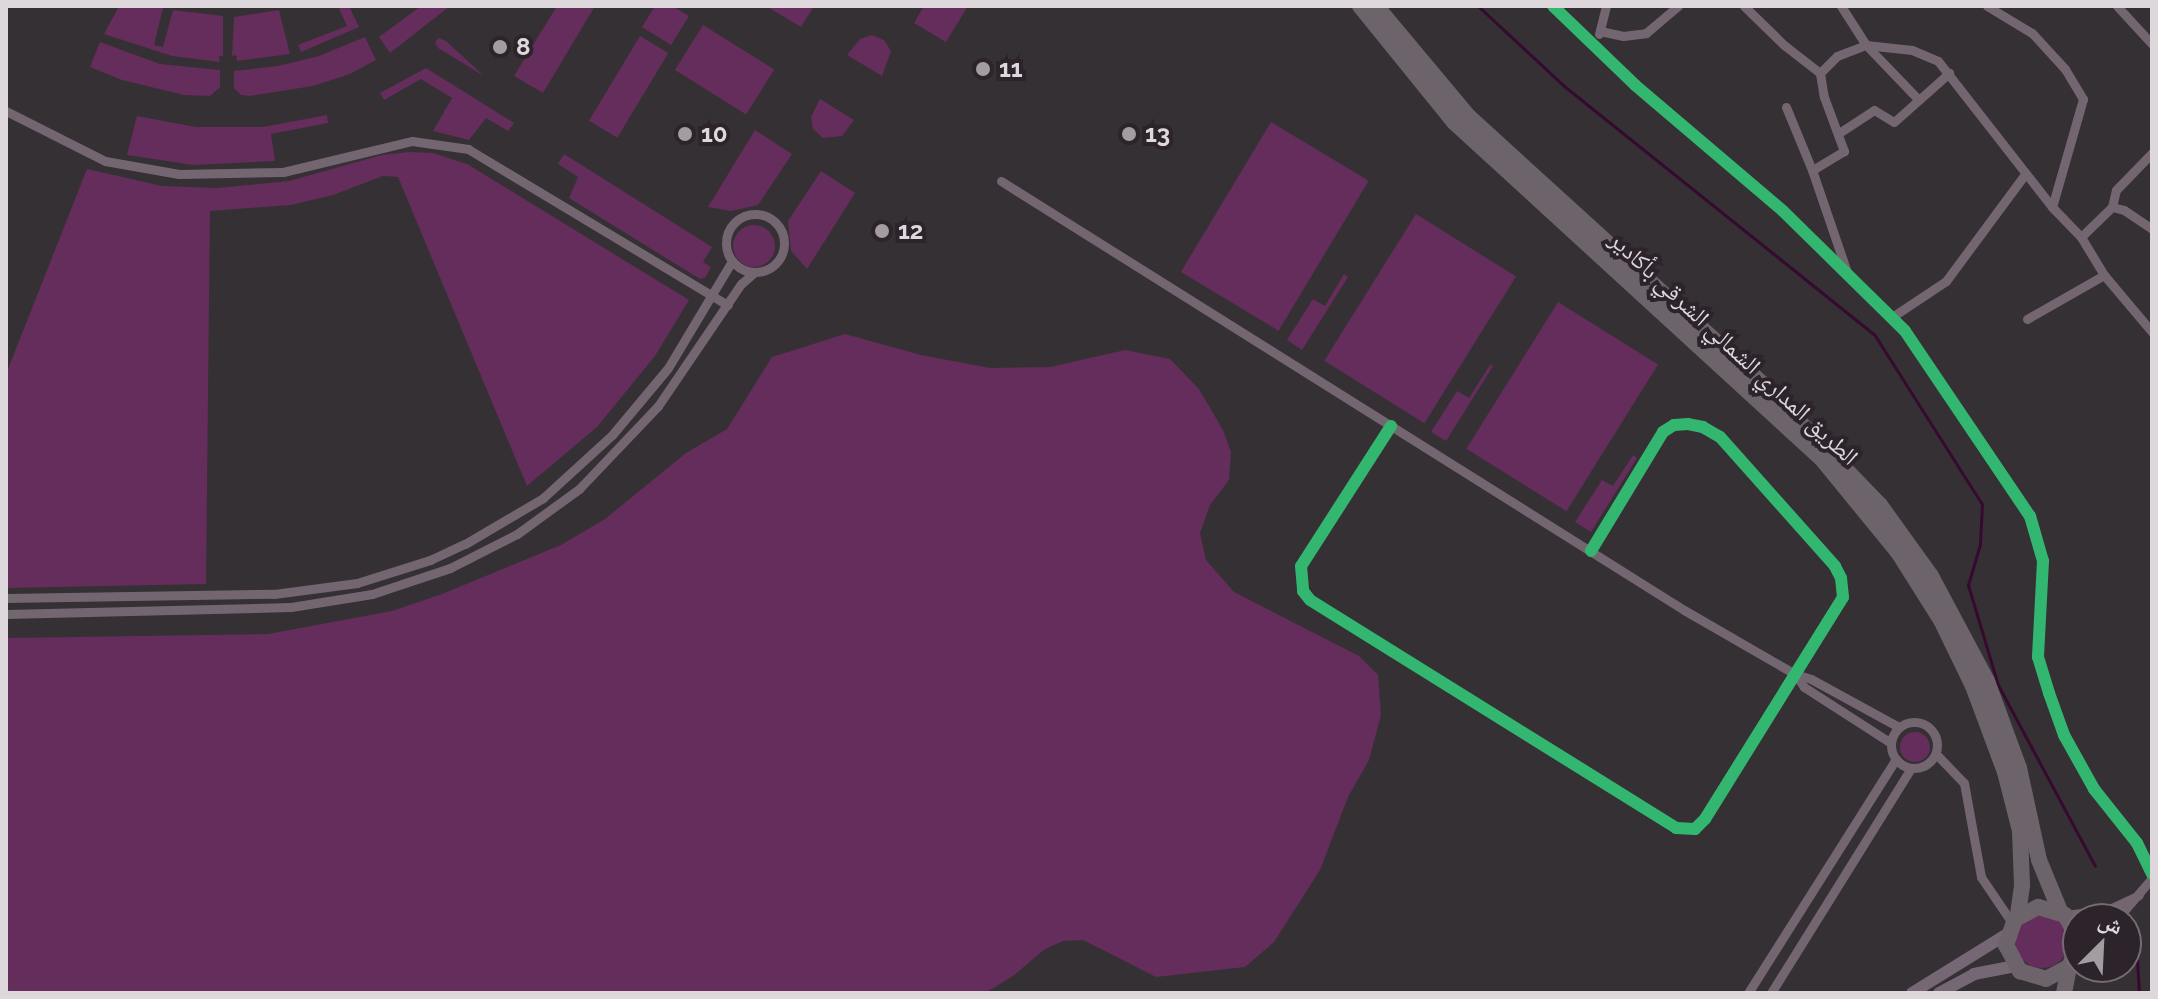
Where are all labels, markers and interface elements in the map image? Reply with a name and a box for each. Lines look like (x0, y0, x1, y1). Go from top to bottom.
place label: 8 (516, 33, 530, 61)
marker: 8 (491, 38, 509, 56)
place label: 11 (999, 55, 1023, 83)
marker: 11 (974, 60, 992, 78)
place label: 10 (701, 120, 728, 148)
place label: 13 (1145, 120, 1170, 148)
marker: 10 (676, 125, 694, 143)
marker: 13 (1120, 125, 1138, 143)
place label: 12 (898, 217, 923, 245)
marker: 12 (873, 222, 891, 240)
street label: الطريق المداري الشمالي الشرقي بأكادير (1604, 225, 1864, 471)
north arrow (2062, 903, 2142, 983)
text: ش (2095, 906, 2127, 940)

